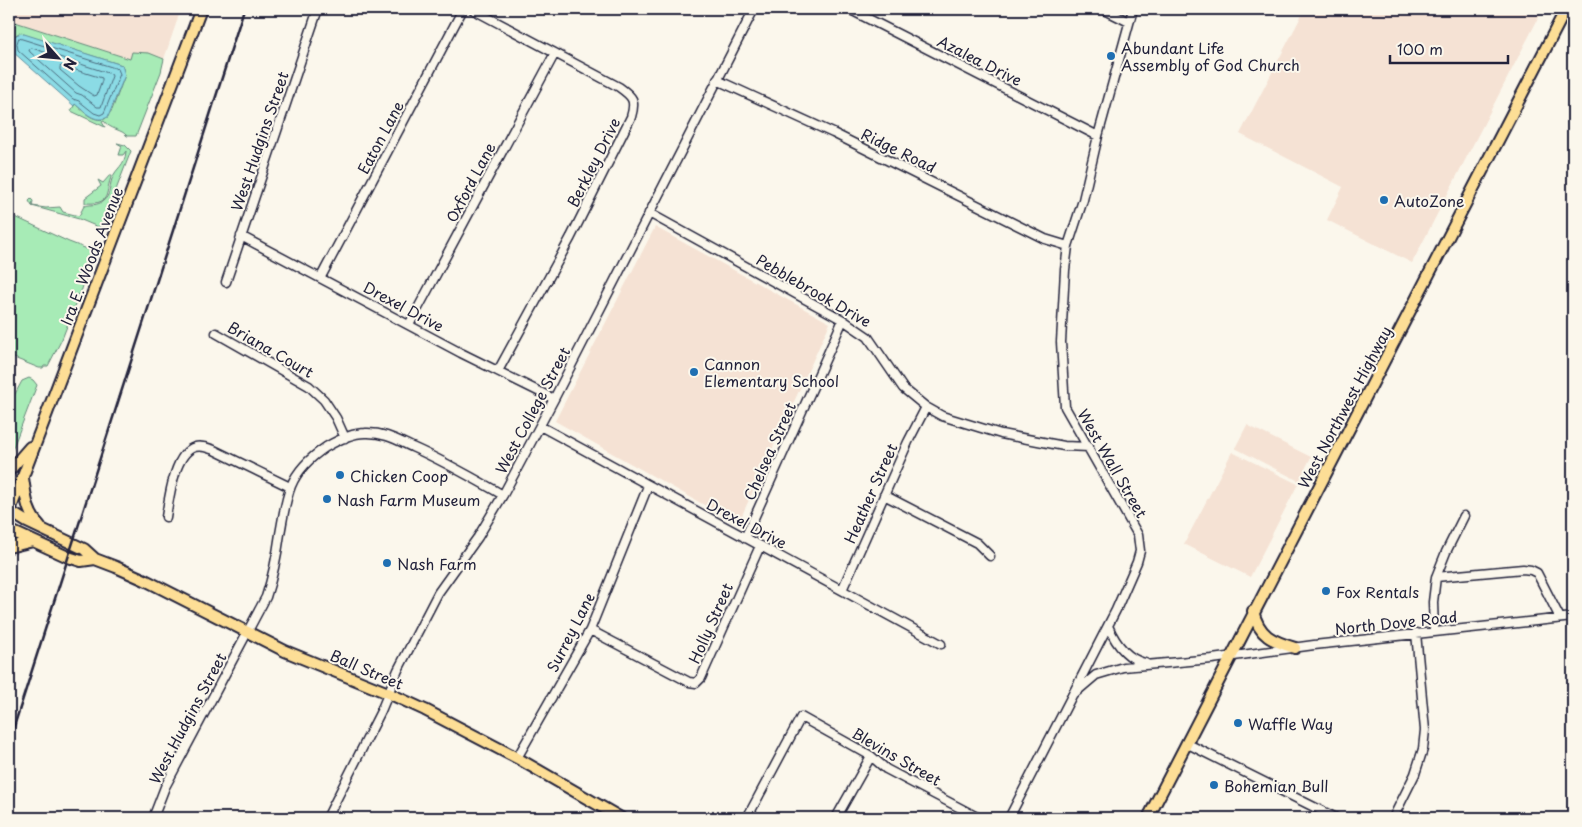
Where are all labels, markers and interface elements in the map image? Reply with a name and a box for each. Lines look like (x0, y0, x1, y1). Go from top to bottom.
street label: Azalea Drive (934, 29, 1026, 91)
north arrow (32, 32, 82, 82)
scale bar (1390, 32, 1507, 64)
place label: Abundant Life Assembly of God Church (1121, 36, 1300, 76)
text: 100 m (1397, 37, 1443, 60)
marker: Abundant Life Assembly of God Church (1105, 50, 1117, 62)
text: N (58, 54, 82, 74)
street label: West Hudgins Street (224, 68, 294, 214)
street label: Eaton Lane (351, 96, 409, 178)
street label: Berkley Drive (561, 113, 625, 211)
street label: Ridge Road (858, 122, 940, 178)
street label: Oxford Lane (439, 138, 501, 226)
street label: Ira E. Woods Avenue (54, 183, 128, 329)
place label: AutoZone (1394, 189, 1464, 212)
marker: AutoZone (1378, 194, 1390, 206)
street label: Pebblebrook Drive (752, 248, 876, 332)
street label: Drexel Drive (360, 275, 448, 337)
street label: Briana Court (224, 315, 318, 383)
street label: West Northwest Highway (1291, 322, 1397, 492)
street label: West College Street (489, 342, 575, 478)
place label: Cannon Elementary School (704, 352, 839, 392)
marker: Cannon Elementary School (688, 366, 700, 378)
street label: Chelsea Street (737, 398, 801, 504)
street label: West Wall Street (1072, 404, 1154, 522)
street label: Heather Street (838, 439, 902, 547)
place label: Chicken Coop (350, 464, 448, 487)
marker: Chicken Coop (334, 469, 346, 481)
place label: Nash Farm Museum (337, 488, 480, 511)
street label: Drexel Drive (703, 492, 791, 554)
marker: Nash Farm Museum (321, 493, 333, 505)
place label: Nash Farm (397, 552, 477, 575)
marker: Nash Farm (381, 557, 393, 569)
street label: Holly Street (682, 579, 738, 667)
place label: Fox Rentals (1336, 580, 1419, 603)
marker: Fox Rentals (1320, 585, 1332, 597)
street label: Surrey Lane (540, 588, 600, 676)
street label: North Dove Road (1334, 604, 1458, 640)
street label: Ball Street (327, 643, 407, 695)
street label: West Hudgins Street (143, 648, 231, 788)
place label: Waffle Way (1248, 712, 1333, 735)
marker: Waffle Way (1232, 717, 1244, 729)
street label: Blevins Street (848, 721, 946, 791)
place label: Bohemian Bull (1224, 774, 1328, 797)
marker: Bohemian Bull (1208, 779, 1220, 791)

